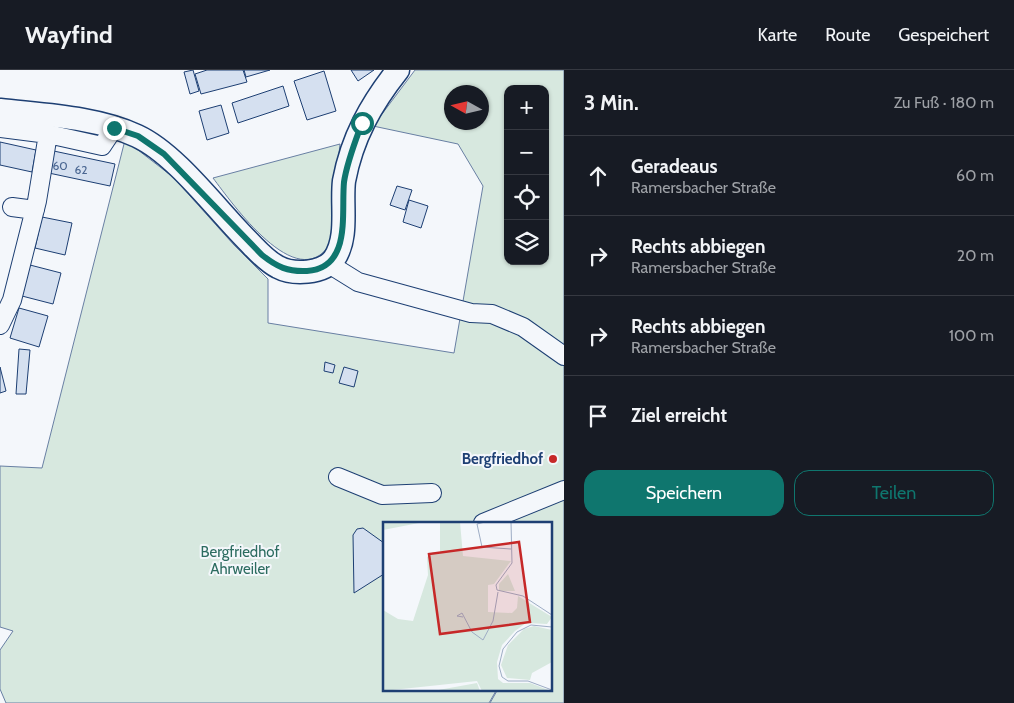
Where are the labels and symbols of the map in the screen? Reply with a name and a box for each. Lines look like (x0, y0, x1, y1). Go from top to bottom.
north arrow (444, 85, 489, 130)
route start (351, 112, 374, 135)
route end (103, 117, 126, 140)
house number: 60 (52, 158, 68, 173)
house number: 62 (74, 162, 88, 177)
place label: Bergfriedhof (462, 450, 543, 468)
marker: Bergfriedhof (547, 453, 559, 465)
inset map (383, 522, 552, 690)
park label: Bergfriedhof Ahrweiler (201, 543, 279, 578)

